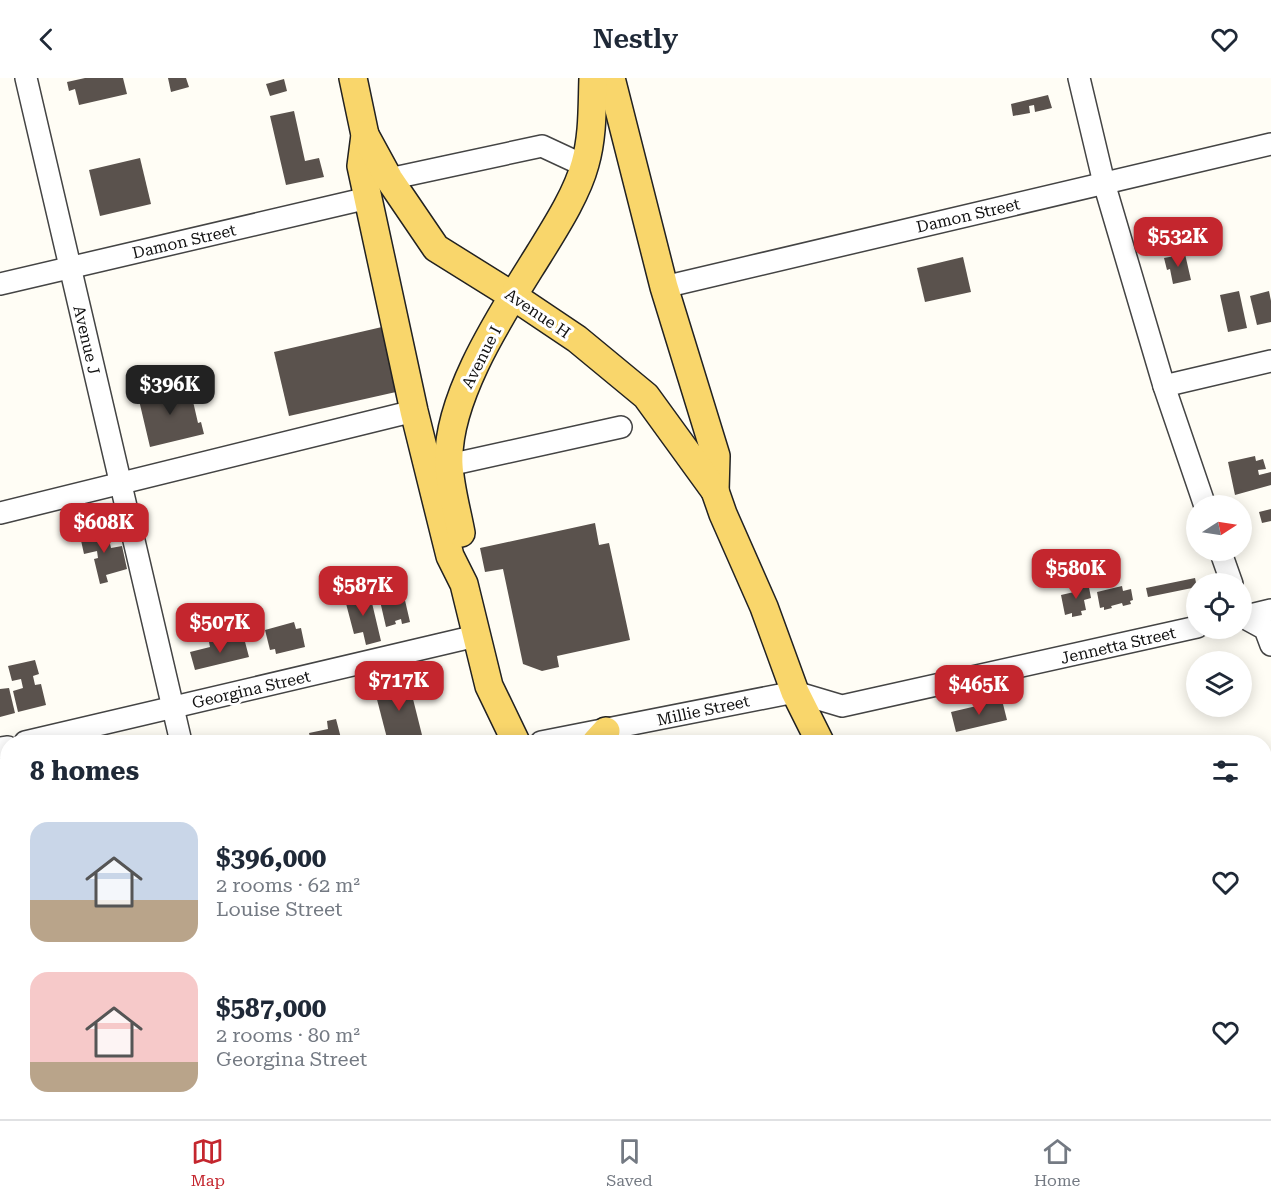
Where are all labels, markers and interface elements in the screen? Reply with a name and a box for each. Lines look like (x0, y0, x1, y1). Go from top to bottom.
icon: back (30, 23, 63, 56)
text: Nestly (593, 23, 678, 55)
icon: heart (1208, 23, 1241, 56)
street label: Damon Street (914, 194, 1022, 237)
pin: $532K (1136, 217, 1220, 268)
street label: Damon Street (130, 220, 238, 263)
text: $532K (1148, 224, 1208, 248)
street label: Avenue H (501, 285, 574, 342)
street label: Avenue J (69, 304, 104, 377)
street label: Avenue I (458, 323, 505, 392)
pin: $396K (128, 365, 212, 416)
text: $396K (140, 372, 200, 396)
north arrow (1186, 495, 1252, 561)
map controls (1186, 495, 1252, 717)
pin: $608K (62, 503, 146, 554)
text: $608K (74, 510, 134, 534)
pin: $580K (1034, 549, 1118, 600)
text: $580K (1046, 556, 1106, 580)
pin: $587K (321, 566, 405, 617)
text: $587K (333, 573, 393, 597)
button: locate (1186, 573, 1252, 639)
pin: $507K (178, 603, 262, 654)
text: $507K (190, 610, 250, 634)
street label: Jennetta Street (1059, 623, 1178, 668)
button: layers (1186, 651, 1252, 717)
pin: $717K (357, 661, 441, 712)
pin: $465K (937, 665, 1021, 716)
street label: Georgina Street (190, 667, 312, 712)
text: $717K (369, 668, 429, 692)
text: $465K (949, 672, 1009, 696)
street label: Millie Street (655, 691, 751, 730)
icon: filters (1209, 755, 1242, 788)
text: 8 homes (30, 756, 139, 786)
text: $396,000 (216, 843, 326, 873)
icon: home (78, 846, 150, 918)
icon: heart (1209, 866, 1242, 899)
text: 2 rooms · 62 m² (216, 873, 360, 897)
text: Louise Street (216, 897, 343, 921)
text: $587,000 (216, 993, 326, 1023)
icon: home (78, 996, 150, 1068)
icon: heart (1209, 1016, 1242, 1049)
text: 2 rooms · 80 m² (216, 1023, 360, 1047)
text: Georgina Street (216, 1047, 367, 1071)
tab: Map (191, 1135, 225, 1190)
tab: Saved (606, 1135, 653, 1190)
tab: Home (1034, 1135, 1080, 1190)

